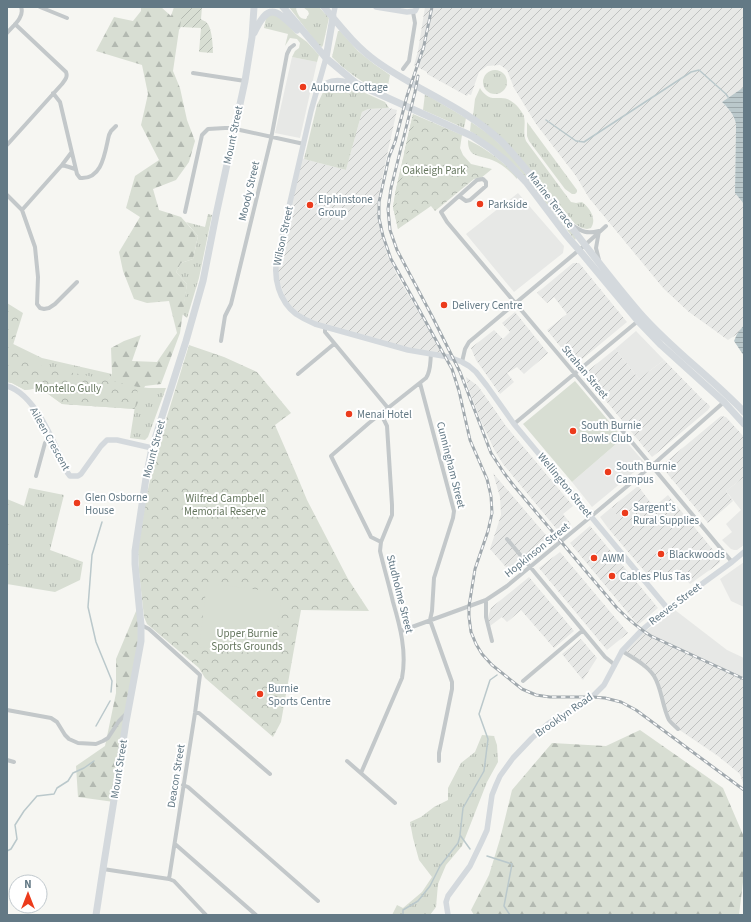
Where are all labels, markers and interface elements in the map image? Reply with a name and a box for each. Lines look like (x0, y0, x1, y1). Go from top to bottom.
place label: Auburne Cottage (311, 80, 388, 95)
marker: Auburne Cottage (298, 82, 308, 92)
street label: Mount Street (219, 104, 247, 166)
street label: Moody Street (235, 159, 263, 222)
park label: Oakleigh Park (402, 163, 466, 178)
street label: Marine Terrace (524, 169, 578, 232)
place label: Elphinstone Group (318, 192, 373, 220)
place label: Parkside (488, 197, 528, 212)
marker: Parkside (475, 199, 485, 209)
marker: Elphinstone Group (305, 200, 315, 210)
street label: Wilson Street (269, 205, 297, 267)
place label: Delivery Centre (452, 298, 523, 313)
marker: Delivery Centre (439, 300, 449, 310)
street label: Strahan Street (558, 342, 612, 402)
park label: Montello Gully (35, 381, 101, 396)
street label: Aileen Crescent (26, 404, 74, 474)
place label: Menai Hotel (357, 407, 412, 422)
marker: Menai Hotel (344, 409, 354, 419)
street label: Mount Street (139, 418, 169, 480)
place label: South Burnie Bowls Club (581, 418, 642, 446)
street label: Cunningham Street (433, 420, 469, 510)
marker: South Burnie Bowls Club (568, 426, 578, 436)
street label: Wellington Street (534, 449, 596, 521)
place label: South Burnie Campus (616, 459, 677, 487)
marker: South Burnie Campus (603, 467, 613, 477)
place label: Glen Osborne House (85, 490, 148, 518)
park label: Wilfred Campbell Memorial Reserve (184, 491, 266, 519)
marker: Glen Osborne House (72, 498, 82, 508)
place label: Sargent's Rural Supplies (633, 500, 699, 528)
marker: Sargent's Rural Supplies (620, 508, 630, 518)
street label: Hopkinson Street (501, 519, 573, 581)
place label: Blackwoods (669, 547, 725, 562)
marker: Blackwoods (656, 549, 666, 559)
place label: AWM (602, 551, 625, 566)
street label: Studholme Street (383, 553, 417, 635)
marker: AWM (589, 553, 599, 563)
place label: Cables Plus Tas (620, 569, 690, 584)
marker: Cables Plus Tas (607, 571, 617, 581)
street label: Reeves Street (646, 579, 705, 629)
park label: Upper Burnie Sports Grounds (211, 626, 283, 654)
place label: Burnie Sports Centre (268, 681, 331, 709)
marker: Burnie Sports Centre (255, 689, 265, 699)
street label: Brooklyn Road (532, 690, 596, 740)
street label: Mount Street (107, 738, 131, 800)
street label: Deacon Street (164, 743, 188, 809)
north arrow (8, 874, 48, 914)
text: N (24, 877, 32, 892)

